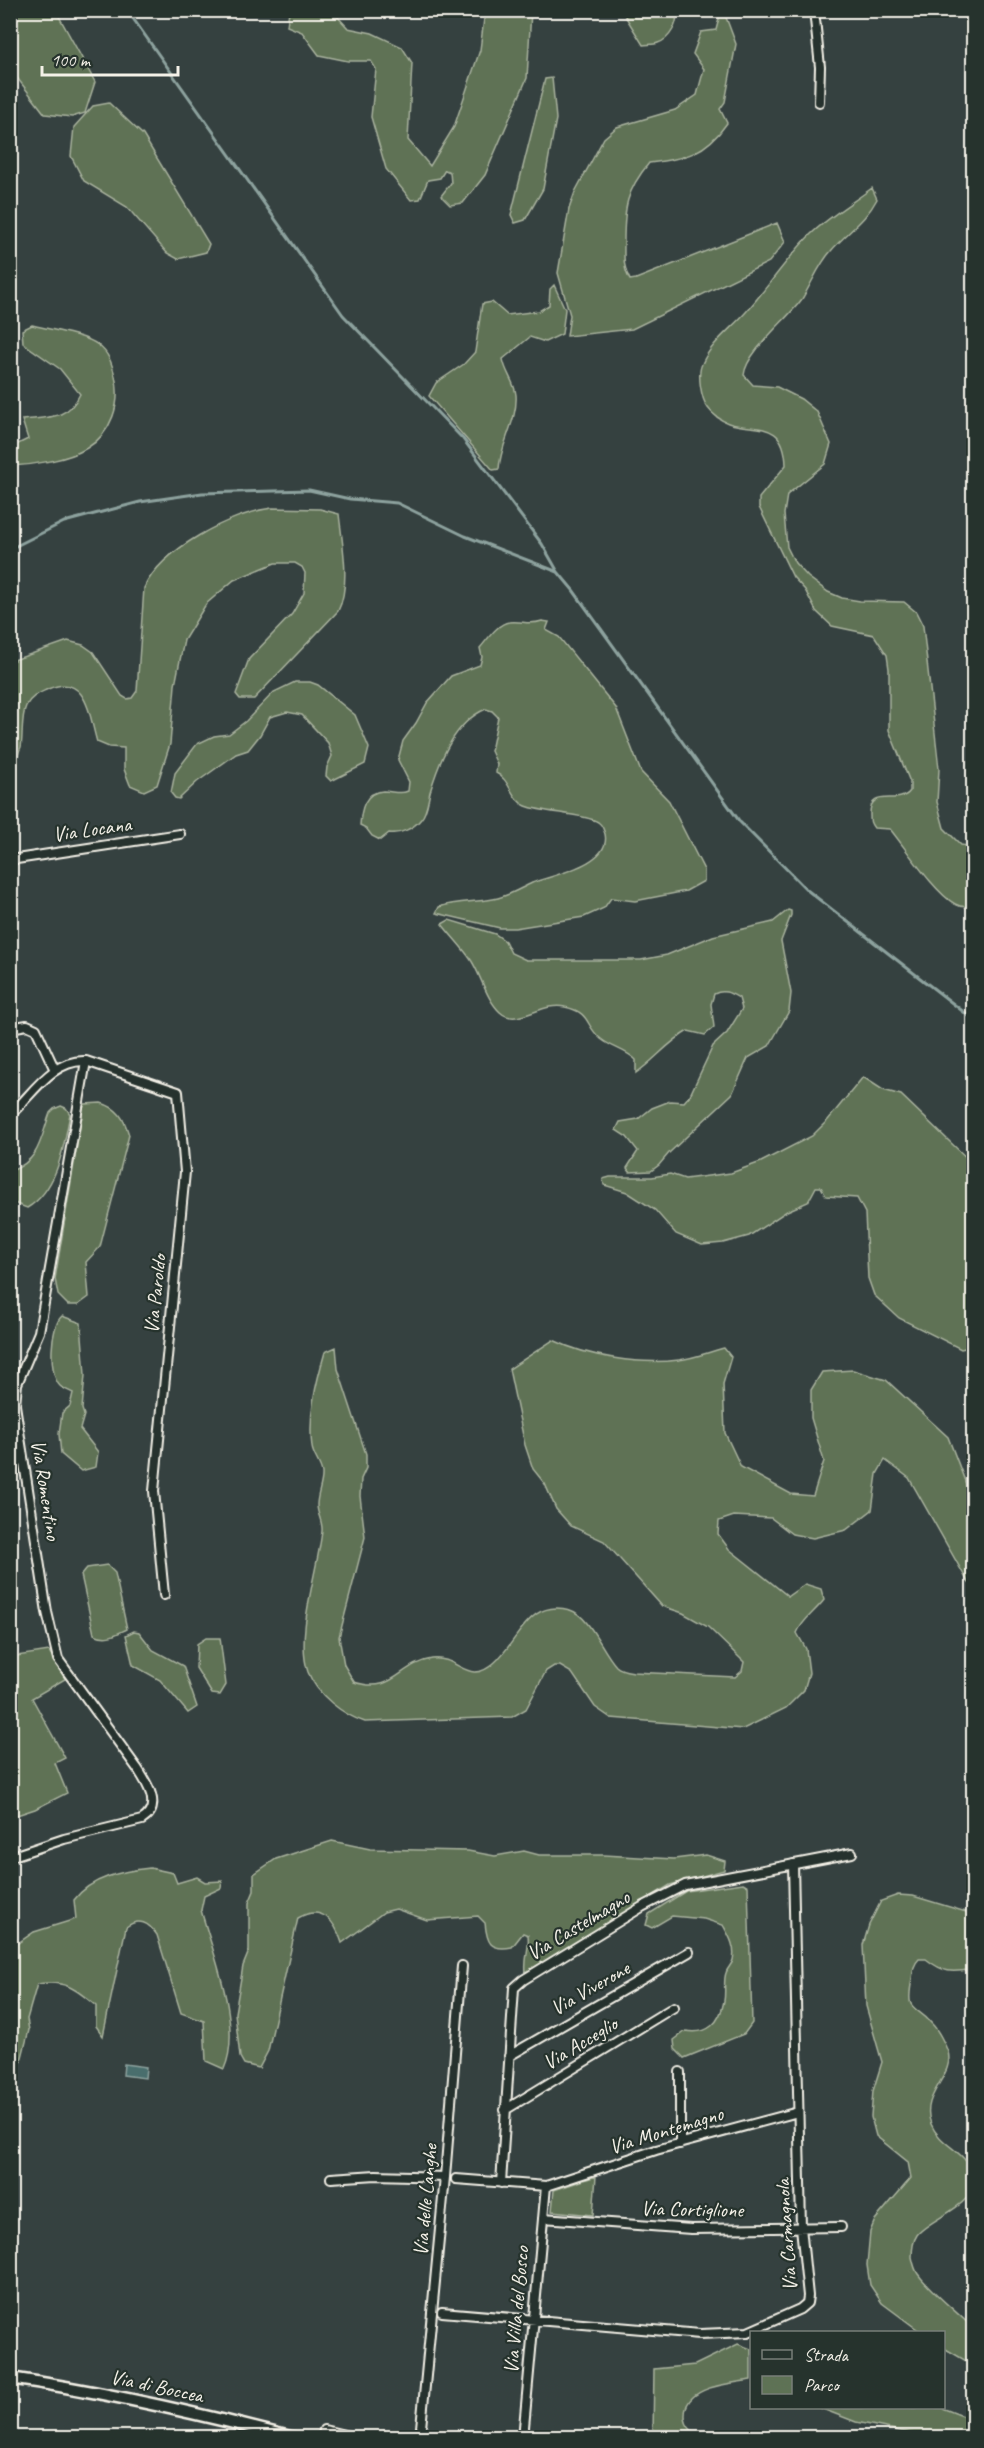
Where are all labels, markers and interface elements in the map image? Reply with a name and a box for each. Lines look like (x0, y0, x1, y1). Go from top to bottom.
scale bar (42, 39, 178, 77)
text: 100 m (51, 49, 92, 71)
street label: Via Locana (51, 810, 134, 847)
street label: Via Paroldo (138, 1251, 172, 1335)
street label: Via Romentino (25, 1438, 67, 1544)
street label: Via Castelmagno (522, 1883, 636, 1966)
street label: Via Viverone (546, 1954, 635, 2021)
street label: Via Acceglio (538, 2009, 624, 2075)
street label: Via Montemagno (606, 2100, 728, 2160)
street label: Via delle Langhe (407, 2142, 443, 2257)
street label: Via Carmagnola (769, 2176, 803, 2292)
street label: Via Cortiglione (641, 2195, 746, 2223)
street label: Via Villa del Bosco (497, 2244, 535, 2375)
legend (750, 2331, 945, 2409)
text: Strada (804, 2344, 849, 2366)
street label: Via di Boccea (108, 2364, 208, 2409)
text: Parco (804, 2374, 840, 2396)

